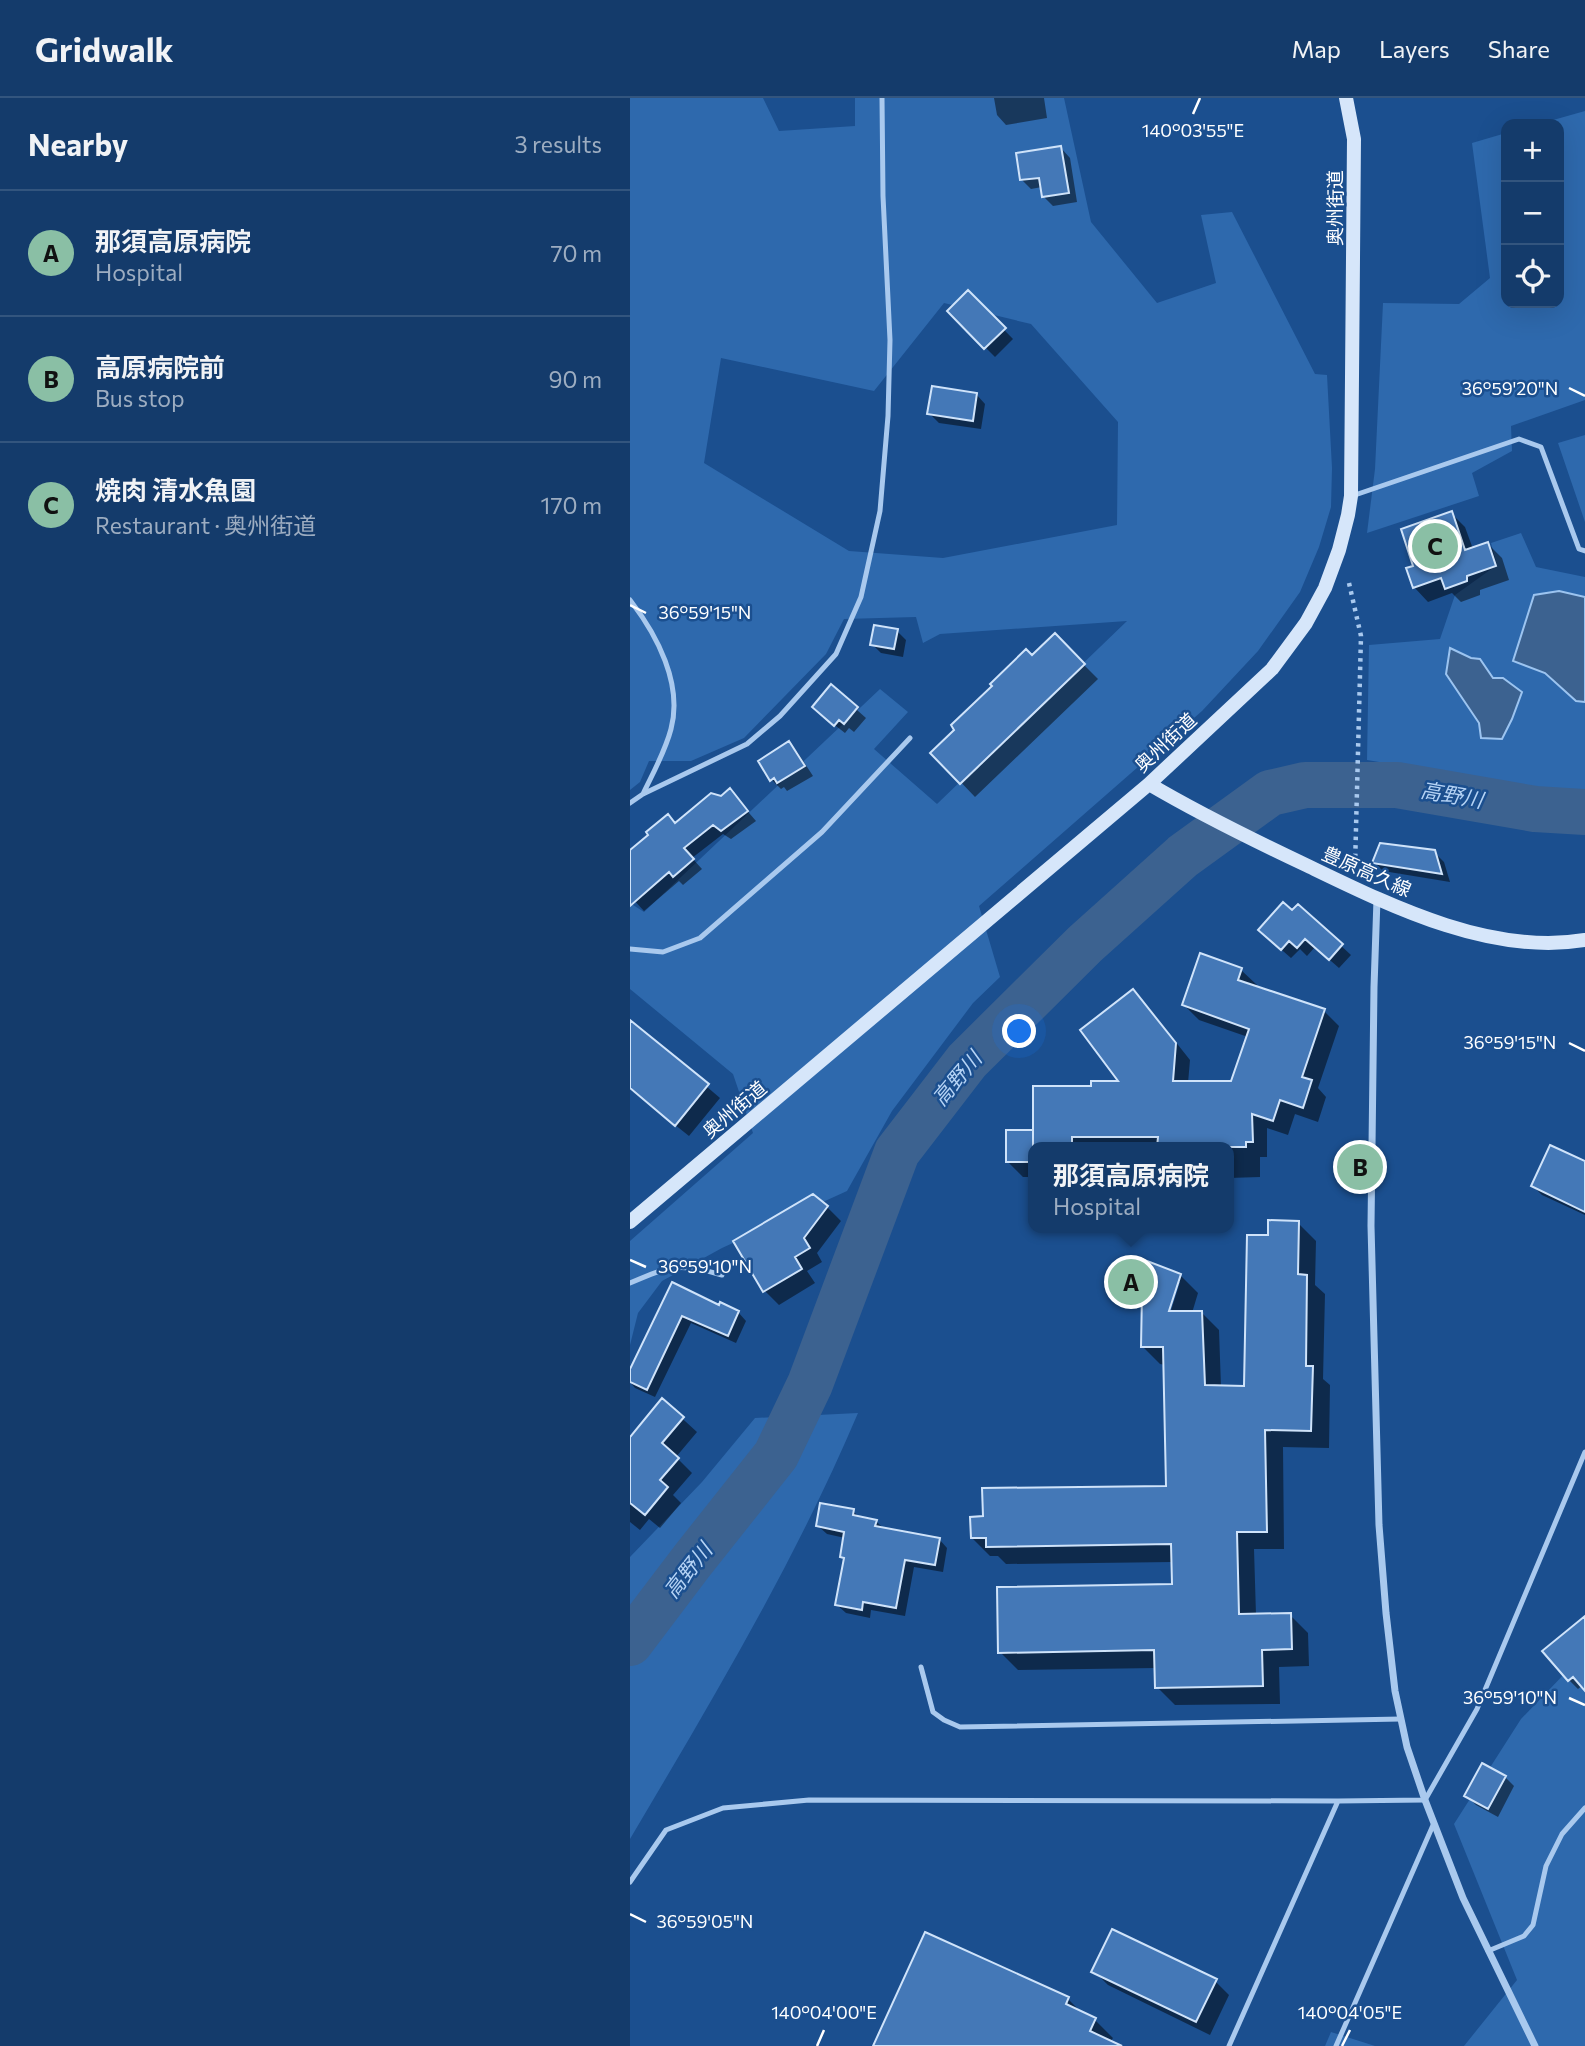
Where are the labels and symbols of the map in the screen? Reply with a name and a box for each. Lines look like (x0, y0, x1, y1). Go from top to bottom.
text: 140°03'55"E (1142, 119, 1244, 141)
street label: 奥州街道 (1323, 170, 1346, 246)
text: 36°59'20"N (1462, 377, 1558, 399)
pin: C (1412, 520, 1458, 572)
text: 36°59'15"N (659, 601, 751, 623)
street label: 奥州街道 (1129, 708, 1201, 776)
water label: 高野川 (1419, 776, 1487, 812)
street label: 豊原高久線 (1319, 841, 1415, 901)
your location (1002, 1014, 1036, 1048)
text: 36°59'15"N (1464, 1031, 1556, 1053)
water label: 高野川 (926, 1044, 987, 1110)
street label: 奥州街道 (697, 1076, 771, 1142)
pin: B (1337, 1141, 1383, 1193)
text: 36°59'10"N (658, 1255, 752, 1277)
pin: A (1108, 1256, 1154, 1308)
water label: 高野川 (658, 1536, 717, 1603)
text: 36°59'10"N (1463, 1686, 1557, 1708)
text: 36°59'05"N (657, 1910, 753, 1932)
text: 140°04'00"E (771, 2001, 877, 2023)
text: 140°04'05"E (1298, 2001, 1402, 2023)

